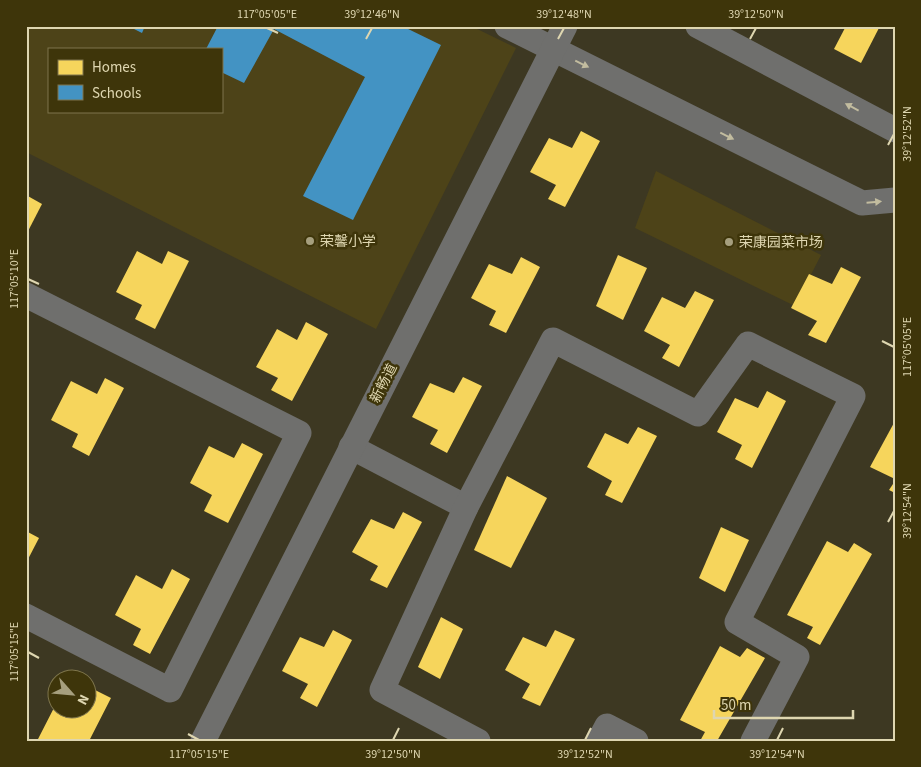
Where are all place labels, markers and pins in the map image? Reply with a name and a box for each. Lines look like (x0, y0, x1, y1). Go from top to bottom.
place label: 荣馨小学 (320, 232, 376, 252)
place label: 荣康园菜市场 (739, 233, 823, 253)
marker: 荣馨小学 (304, 235, 316, 247)
marker: 荣康园菜市场 (723, 236, 735, 248)

